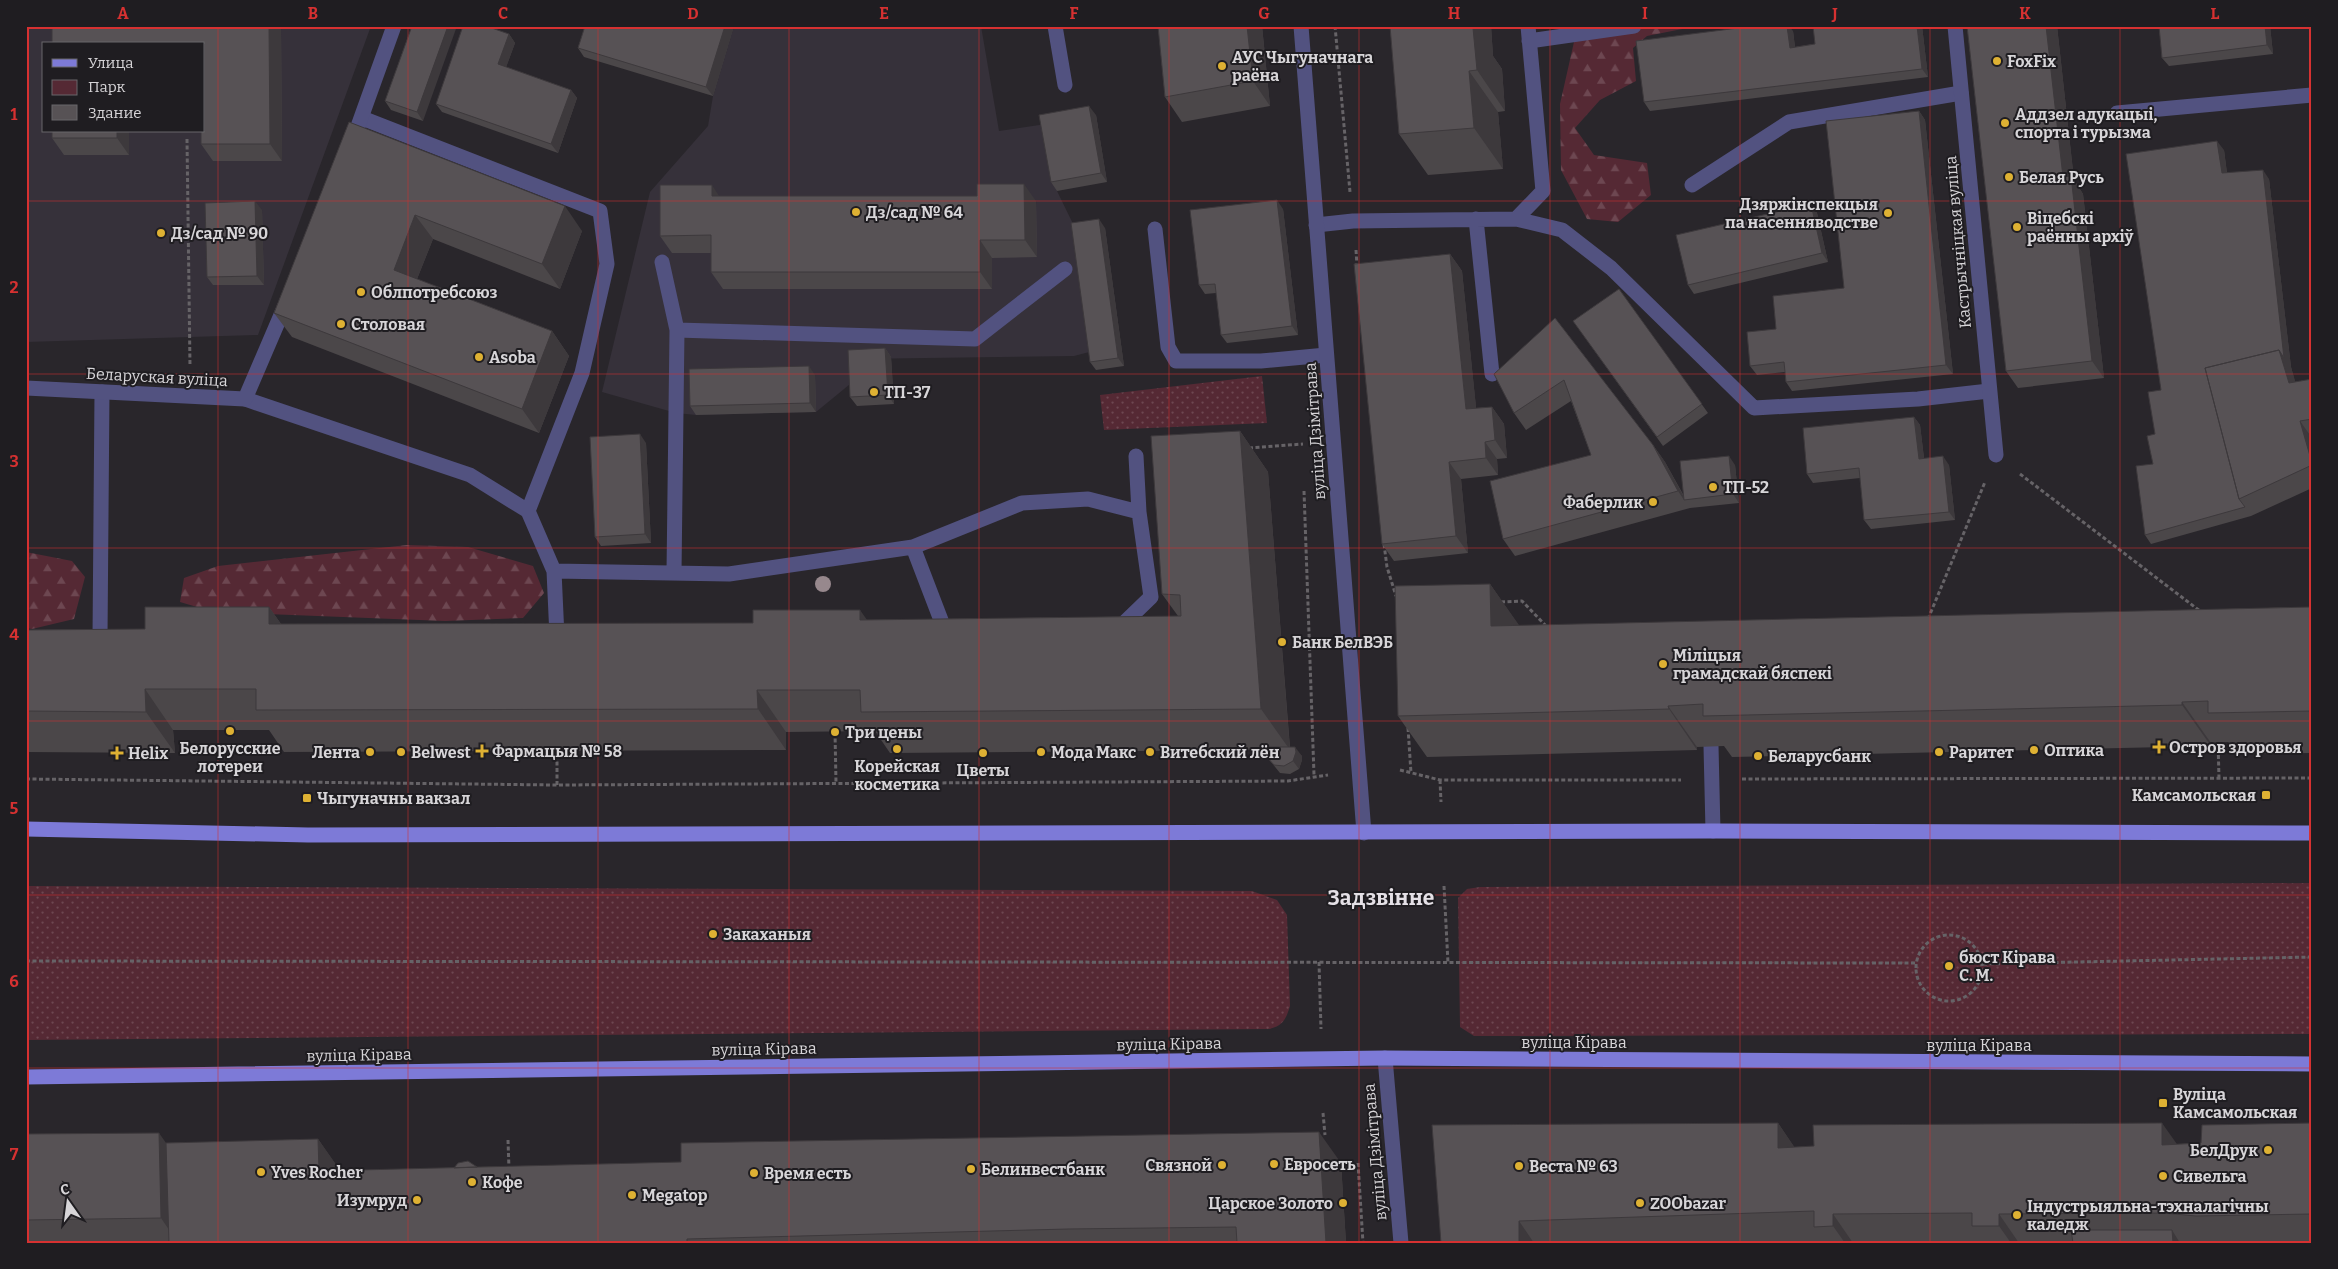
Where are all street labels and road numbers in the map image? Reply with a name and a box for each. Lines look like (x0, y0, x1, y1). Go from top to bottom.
street label: Кастрычніцкая вуліца (1941, 155, 1975, 329)
street label: вуліца Дзімітрава (1301, 361, 1329, 500)
street label: Беларуская вуліца (86, 364, 229, 390)
street label: вуліца Кірава (1521, 1033, 1627, 1052)
street label: вуліца Кірава (1116, 1034, 1222, 1054)
street label: вуліца Кірава (1926, 1036, 2032, 1055)
street label: вуліца Кірава (711, 1039, 817, 1059)
street label: вуліца Кірава (306, 1045, 412, 1065)
street label: вуліца Дзімітрава (1360, 1082, 1390, 1221)

